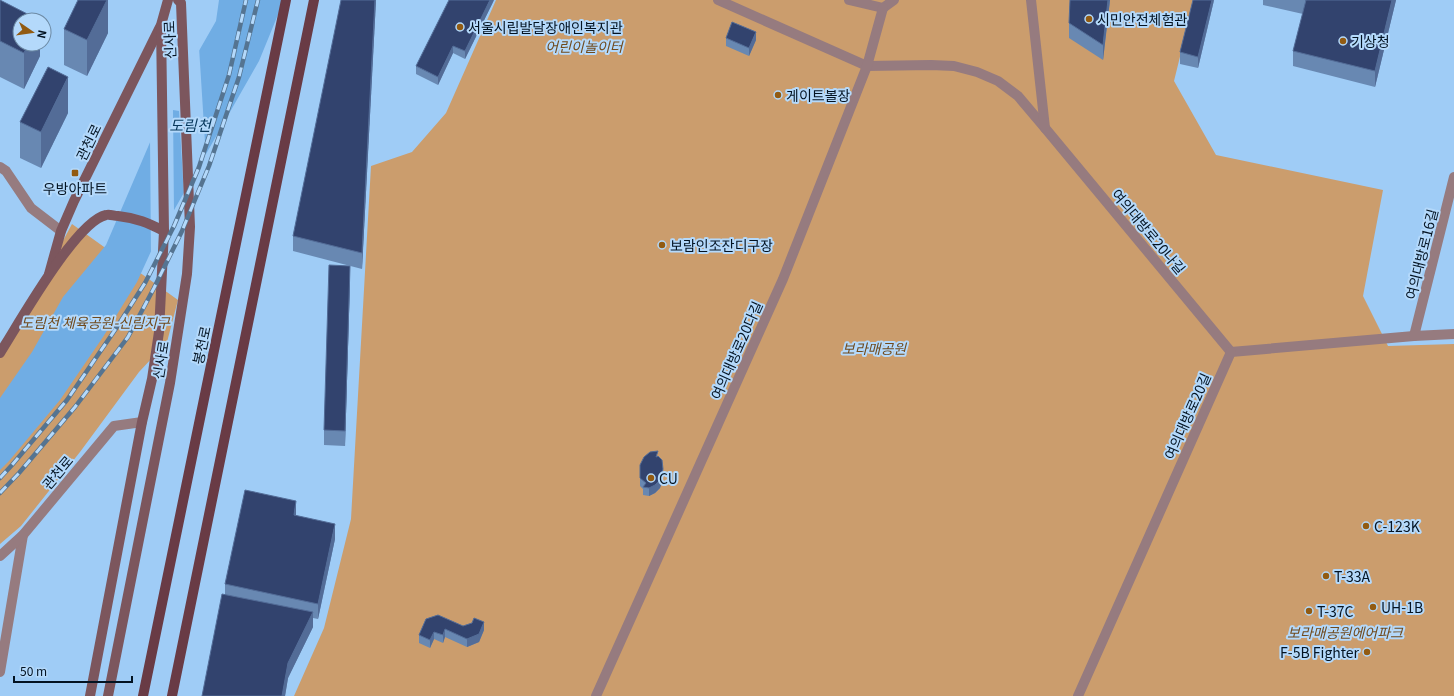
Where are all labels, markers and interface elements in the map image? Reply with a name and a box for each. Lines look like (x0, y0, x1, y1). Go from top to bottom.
place label: 시민안전체험관 (1097, 9, 1187, 29)
north arrow (12, 12, 52, 52)
marker: 시민안전체험관 (1084, 14, 1094, 24)
place label: 서울시립발달장애인복지관 (468, 17, 623, 37)
street label: 신사로 (158, 20, 180, 60)
marker: 서울시립발달장애인복지관 (455, 22, 465, 32)
text: N (34, 29, 51, 40)
place label: 기상청 (1351, 31, 1390, 51)
park label: 어린이놀이터 (545, 36, 625, 56)
marker: 기상청 (1338, 36, 1348, 46)
place label: 게이트볼장 (786, 85, 851, 105)
marker: 게이트볼장 (773, 90, 783, 100)
water label: 도림천 (169, 114, 213, 135)
street label: 관천로 (71, 120, 106, 164)
marker: 우방아파트 (70, 168, 80, 178)
place label: 우방아파트 (43, 178, 107, 198)
street label: 여의대방로20나길 (1107, 184, 1191, 278)
street label: 여의대방로16길 (1400, 207, 1442, 301)
place label: 보람인조잔디구장 (670, 235, 773, 255)
marker: 보람인조잔디구장 (657, 240, 667, 250)
street label: 여의대방로20다길 (705, 298, 767, 402)
park label: 도림천 체육공원-신림지구 (20, 312, 171, 332)
street label: 봉천로 (187, 324, 215, 366)
park label: 보라매공원 (842, 338, 907, 358)
street label: 신사로 (147, 339, 173, 381)
street label: 여의대방로20길 (1159, 370, 1215, 462)
street label: 관천로 (37, 451, 77, 493)
place label: CU (659, 468, 678, 488)
marker: CU (646, 473, 656, 483)
place label: C-123K (1374, 516, 1420, 536)
marker: C-123K (1361, 521, 1371, 531)
place label: T-33A (1334, 566, 1371, 586)
marker: T-33A (1321, 571, 1331, 581)
place label: UH-1B (1381, 597, 1423, 617)
place label: T-37C (1317, 601, 1354, 621)
marker: UH-1B (1368, 602, 1378, 612)
marker: T-37C (1304, 606, 1314, 616)
park label: 보라매공원에어파크 (1287, 622, 1404, 642)
place label: F-5B Fighter (1280, 642, 1360, 662)
marker: F-5B Fighter (1362, 647, 1372, 657)
scale bar (14, 658, 132, 684)
text: 50 m (20, 662, 47, 679)

